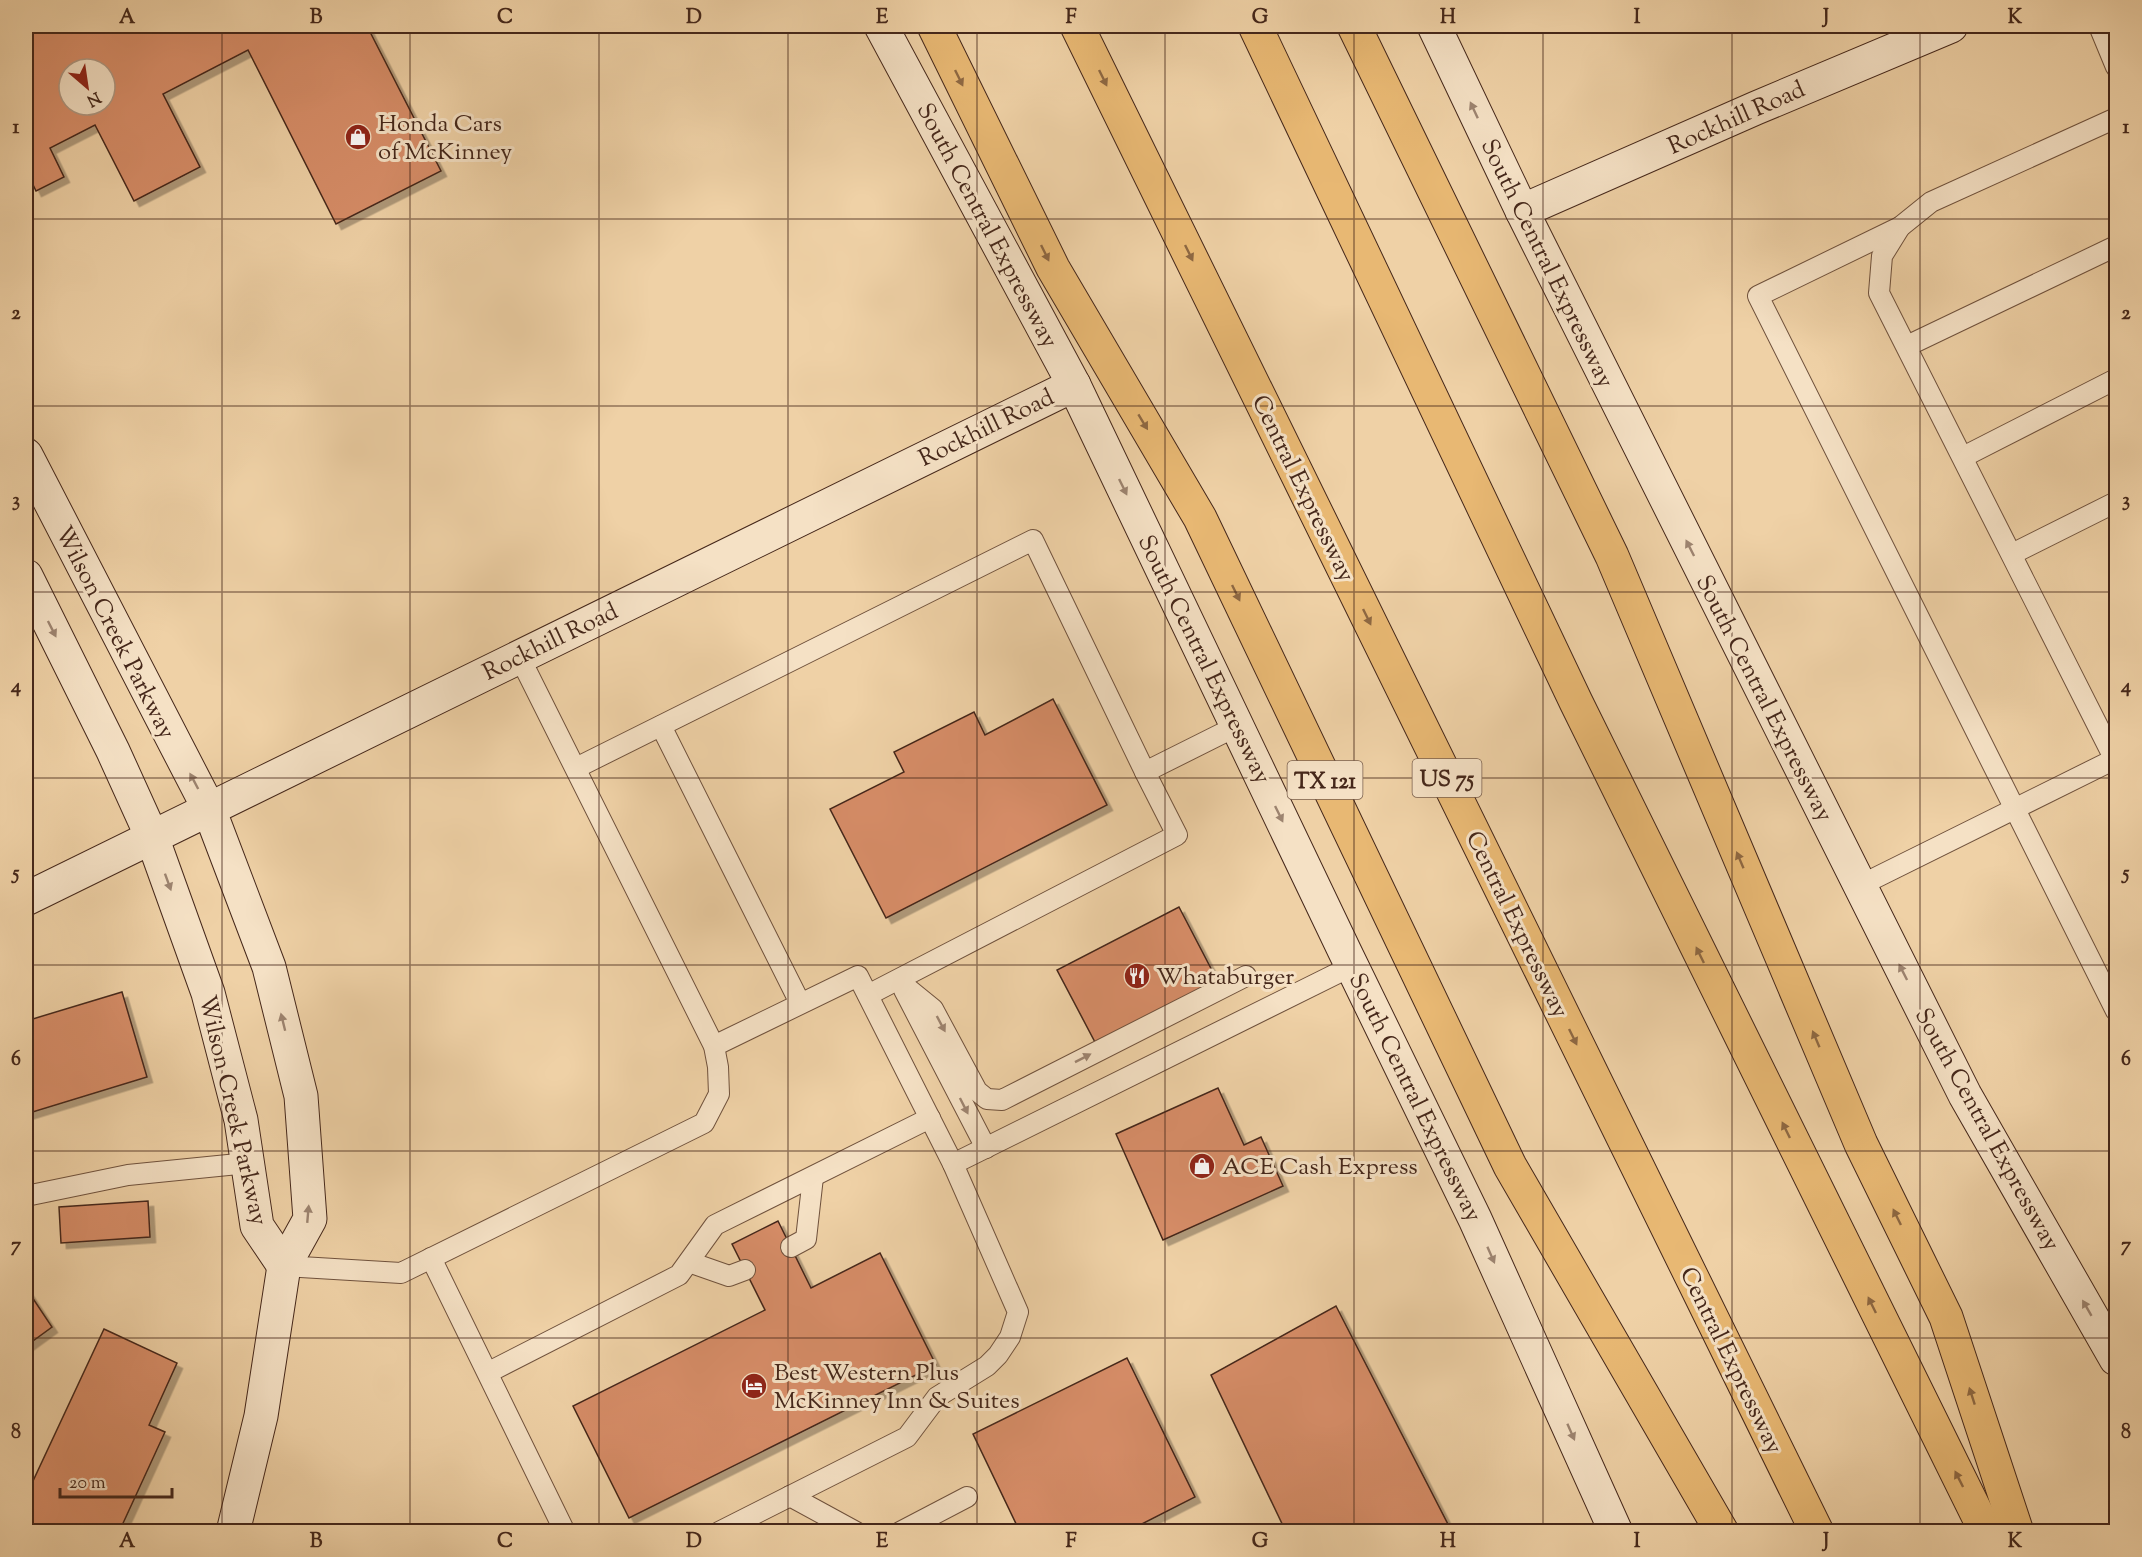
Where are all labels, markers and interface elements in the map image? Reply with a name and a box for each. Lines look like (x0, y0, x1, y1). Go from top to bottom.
text: A (119, 4, 136, 33)
text: B (310, 4, 323, 33)
text: C (497, 4, 513, 33)
text: D (686, 4, 702, 33)
text: E (876, 4, 889, 33)
text: F (1065, 4, 1077, 33)
text: G (1252, 4, 1269, 33)
text: H (1440, 4, 1456, 33)
text: I (1634, 4, 1641, 33)
text: J (1821, 4, 1829, 33)
text: K (2008, 4, 2023, 33)
north arrow (57, 57, 117, 117)
one-way arrow (954, 69, 964, 87)
one-way arrow (1097, 69, 1107, 87)
street label: Rockhill Road (1663, 73, 1811, 164)
text: N (82, 85, 104, 111)
street label: South Central Expressway (907, 97, 1065, 354)
one-way arrow (1469, 101, 1478, 118)
place label: Honda Cars of McKinney (378, 108, 512, 170)
text: 1 (13, 114, 20, 143)
text: 1 (2123, 114, 2130, 143)
shop icon: Honda Cars of McKinney (343, 122, 373, 152)
street label: South Central Expressway (1471, 134, 1621, 394)
one-way arrow (1040, 244, 1050, 262)
one-way arrow (1183, 244, 1193, 262)
text: 2 (11, 300, 21, 329)
text: 2 (2121, 300, 2131, 329)
street label: Rockhill Road (913, 381, 1061, 476)
street label: Central Expressway (1242, 390, 1362, 588)
one-way arrow (1138, 414, 1149, 430)
one-way arrow (1118, 478, 1127, 495)
text: 3 (12, 487, 20, 516)
text: 3 (2122, 487, 2130, 516)
street label: Wilson Creek Parkway (46, 520, 183, 745)
street label: South Central Expressway (1128, 530, 1278, 790)
one-way arrow (1686, 540, 1695, 557)
street label: South Central Expressway (1686, 570, 1840, 828)
one-way arrow (1232, 584, 1241, 601)
street label: Rockhill Road (477, 595, 625, 690)
one-way arrow (1363, 608, 1372, 625)
one-way arrow (47, 620, 56, 637)
text: 4 (10, 673, 21, 702)
text: 4 (2120, 673, 2131, 702)
road number: US 75 (1412, 759, 1482, 797)
road number: TX 121 (1288, 761, 1362, 799)
one-way arrow (189, 772, 199, 789)
one-way arrow (1275, 806, 1284, 823)
street label: Central Expressway (1456, 826, 1576, 1024)
one-way arrow (1735, 851, 1744, 869)
text: 5 (11, 860, 20, 889)
text: 5 (2121, 860, 2130, 889)
one-way arrow (164, 873, 174, 891)
one-way arrow (1696, 946, 1705, 963)
restaurant icon: Whataburger (1122, 961, 1152, 991)
place label: Whataburger (1156, 961, 1294, 995)
one-way arrow (1898, 963, 1907, 980)
street label: South Central Expressway (1339, 968, 1489, 1228)
street label: Wilson Creek Parkway (189, 992, 275, 1229)
street label: South Central Expressway (1905, 1002, 2067, 1258)
one-way arrow (277, 1013, 287, 1032)
one-way arrow (936, 1015, 946, 1032)
one-way arrow (1569, 1028, 1578, 1045)
one-way arrow (1811, 1030, 1821, 1048)
text: 6 (11, 1046, 21, 1075)
text: 6 (2121, 1046, 2131, 1075)
one-way arrow (1074, 1054, 1092, 1064)
one-way arrow (959, 1098, 969, 1115)
one-way arrow (1782, 1121, 1791, 1138)
shop icon: ACE Cash Express (1187, 1151, 1217, 1181)
place label: ACE Cash Express (1222, 1151, 1418, 1185)
one-way arrow (304, 1204, 313, 1223)
one-way arrow (1892, 1208, 1902, 1226)
text: 7 (11, 1232, 22, 1261)
text: 7 (2121, 1232, 2132, 1261)
one-way arrow (1487, 1246, 1496, 1263)
street label: Central Expressway (1670, 1262, 1790, 1460)
one-way arrow (1868, 1296, 1877, 1313)
one-way arrow (2082, 1300, 2093, 1316)
place label: Best Western Plus McKinney Inn & Suites (774, 1357, 1020, 1419)
hotel icon: Best Western Plus McKinney Inn & Suites (739, 1371, 769, 1401)
one-way arrow (1967, 1387, 1977, 1405)
text: 8 (11, 1419, 21, 1448)
text: 8 (2121, 1419, 2131, 1448)
one-way arrow (1567, 1424, 1576, 1441)
scale bar (60, 1461, 172, 1499)
text: 20 m (69, 1471, 106, 1497)
one-way arrow (1955, 1471, 1964, 1488)
text: A (119, 1528, 136, 1557)
text: B (310, 1528, 323, 1557)
text: C (497, 1528, 513, 1557)
text: D (686, 1528, 702, 1557)
text: E (876, 1528, 889, 1557)
text: F (1065, 1528, 1077, 1557)
text: G (1252, 1528, 1269, 1557)
text: H (1440, 1528, 1456, 1557)
text: I (1634, 1528, 1641, 1557)
text: J (1821, 1528, 1829, 1557)
text: K (2008, 1528, 2023, 1557)

